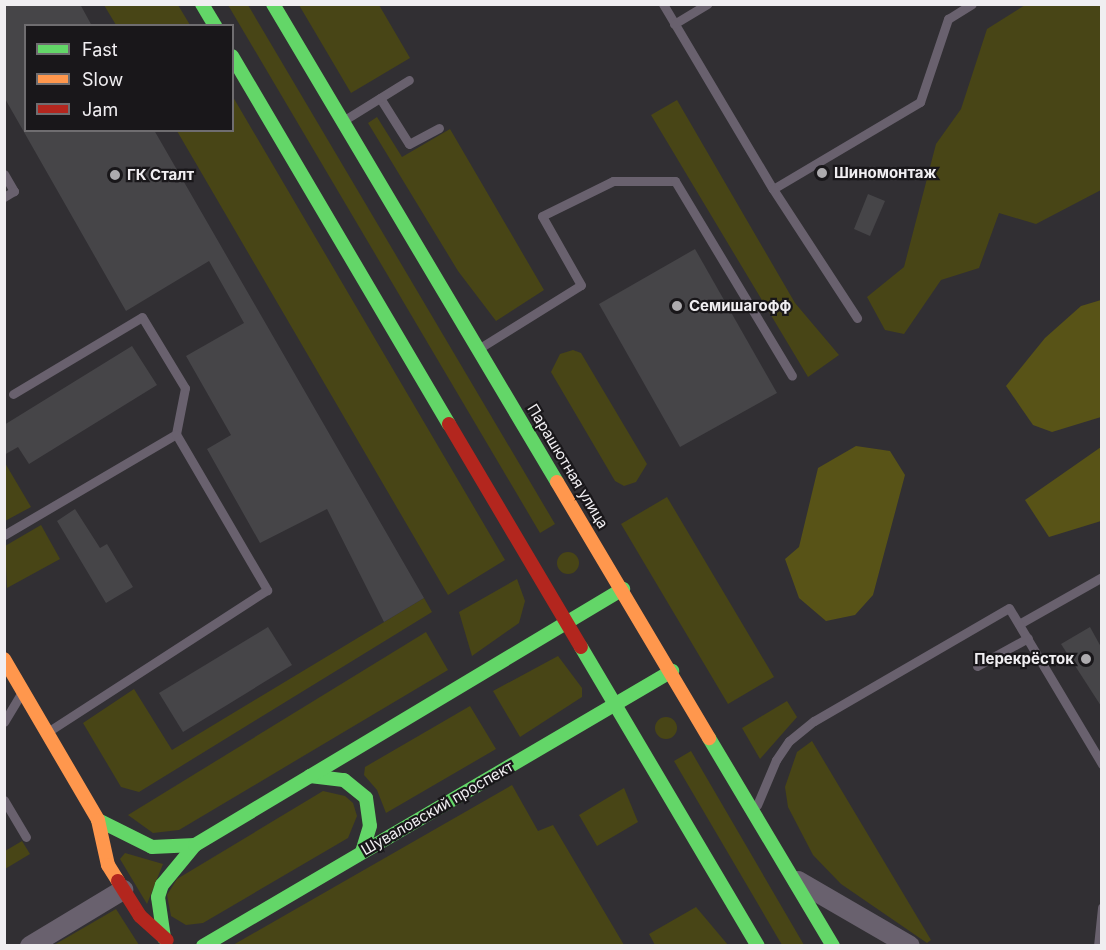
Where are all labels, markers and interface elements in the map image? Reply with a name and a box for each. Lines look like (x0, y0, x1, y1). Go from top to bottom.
legend (24, 24, 234, 132)
text: Fast (82, 39, 118, 60)
text: Slow (82, 69, 123, 90)
text: Jam (82, 99, 118, 120)
place label: Шиномонтаж (834, 164, 937, 182)
place label: ГК Сталт (127, 166, 194, 184)
marker: Шиномонтаж (815, 166, 829, 180)
marker: ГК Сталт (108, 168, 122, 182)
place label: Семишагофф (689, 297, 791, 315)
marker: Семишагофф (670, 299, 684, 313)
street label: Парашютная улица (524, 401, 612, 531)
place label: Перекрёсток (974, 650, 1074, 668)
marker: Перекрёсток (1079, 652, 1093, 666)
street label: Шуваловский проспект (358, 757, 516, 859)

